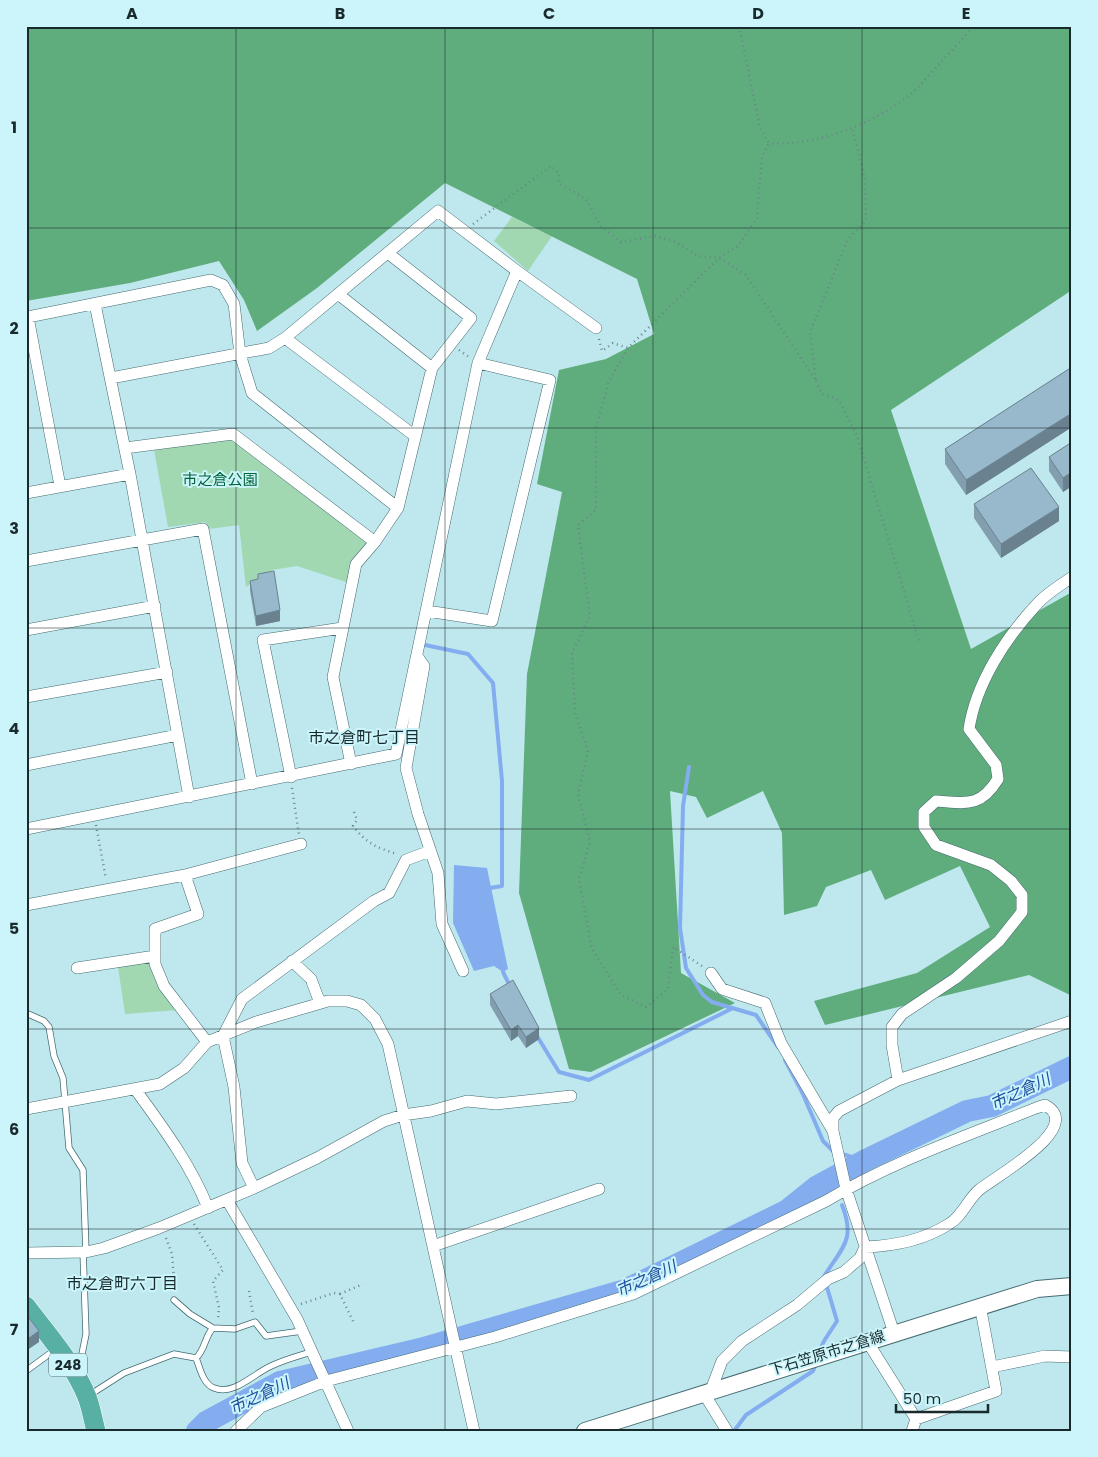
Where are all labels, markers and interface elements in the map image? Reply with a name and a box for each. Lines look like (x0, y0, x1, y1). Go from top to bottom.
text: A (126, 2, 138, 25)
text: B (335, 2, 345, 25)
text: C (543, 2, 555, 25)
text: D (752, 2, 764, 25)
text: E (962, 2, 970, 25)
text: 1 (11, 116, 17, 139)
text: 2 (9, 317, 19, 340)
park label: 市之倉公園 (182, 469, 258, 490)
text: 3 (9, 517, 19, 540)
text: 4 (9, 717, 20, 740)
district label: 市之倉町七丁目 (308, 726, 420, 749)
text: 5 (9, 917, 19, 940)
water label: 市之倉川 (986, 1067, 1056, 1115)
text: 6 (9, 1118, 19, 1141)
water label: 市之倉川 (612, 1254, 682, 1302)
district label: 市之倉町六丁目 (66, 1272, 178, 1295)
text: 7 (10, 1318, 19, 1341)
street label: 下石笠原市之倉線 (766, 1325, 887, 1380)
road number: 248 (49, 1354, 87, 1376)
water label: 市之倉川 (225, 1371, 295, 1419)
scale bar (896, 1382, 988, 1414)
text: 50 m (903, 1388, 941, 1409)

